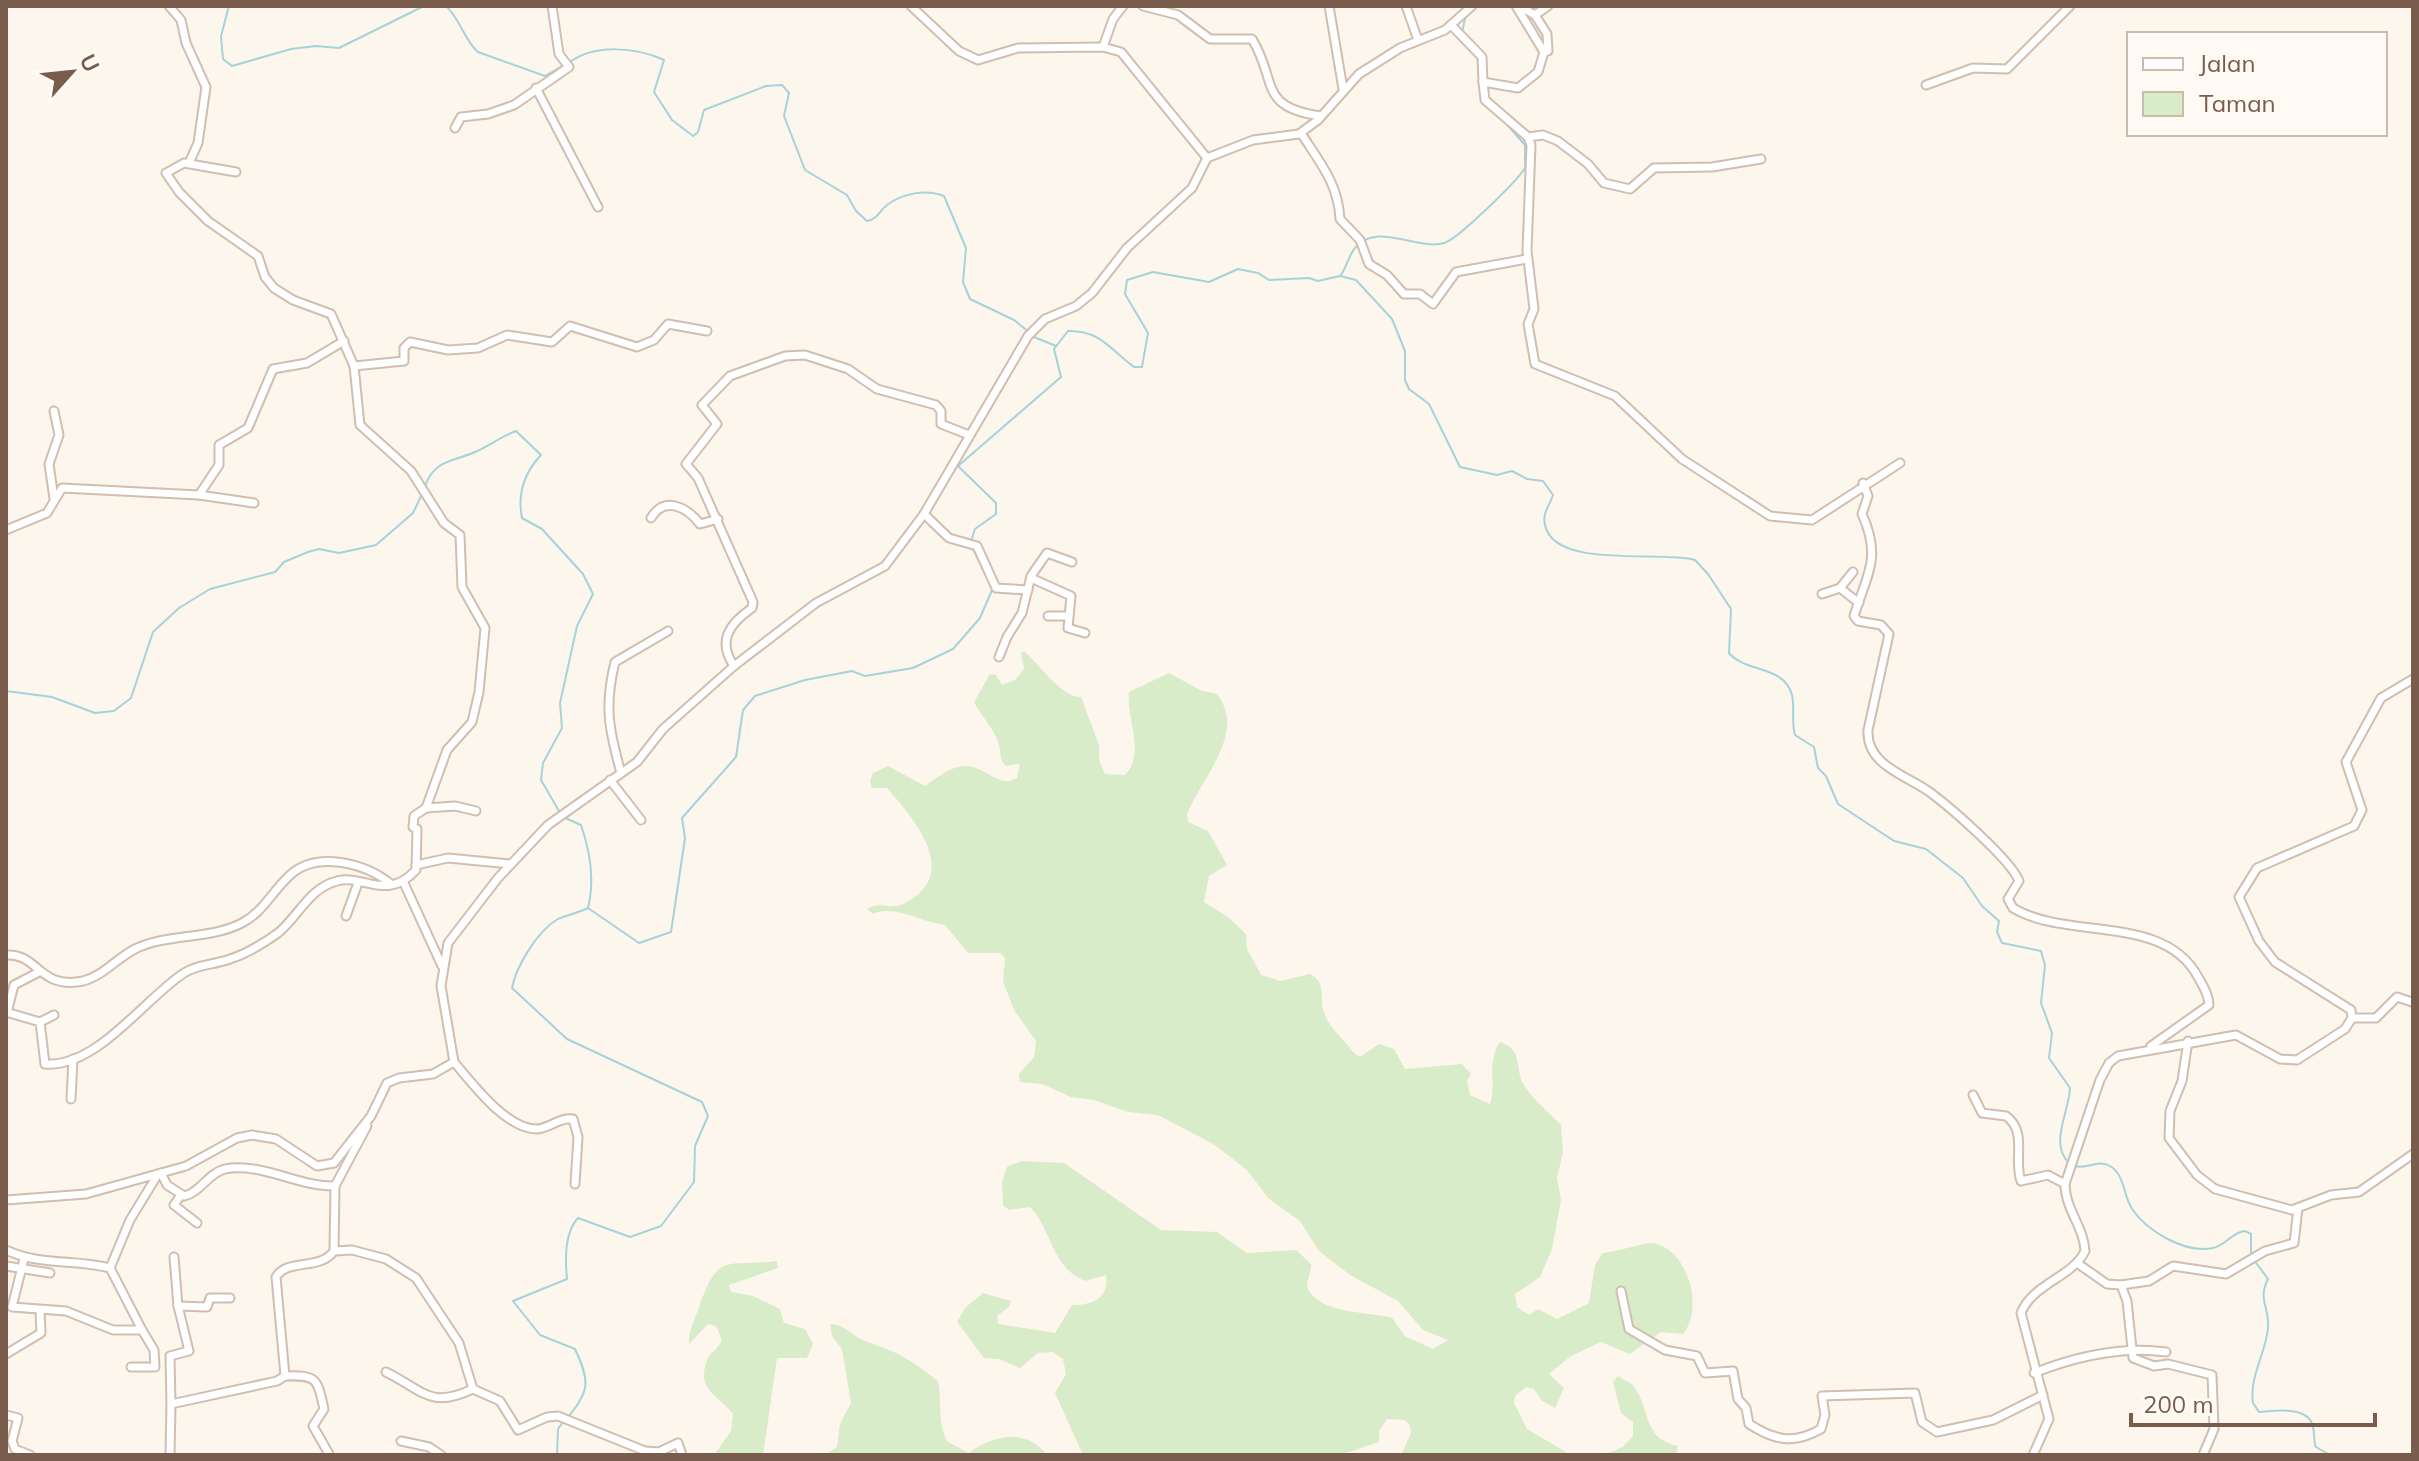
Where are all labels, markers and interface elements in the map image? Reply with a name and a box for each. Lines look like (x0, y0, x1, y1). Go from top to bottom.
north arrow (32, 32, 112, 112)
legend (2127, 32, 2387, 136)
text: Jalan (2199, 48, 2255, 78)
text: U (74, 49, 106, 77)
text: Taman (2199, 88, 2276, 118)
scale bar (2131, 1377, 2375, 1427)
text: 200 m (2143, 1389, 2214, 1419)

